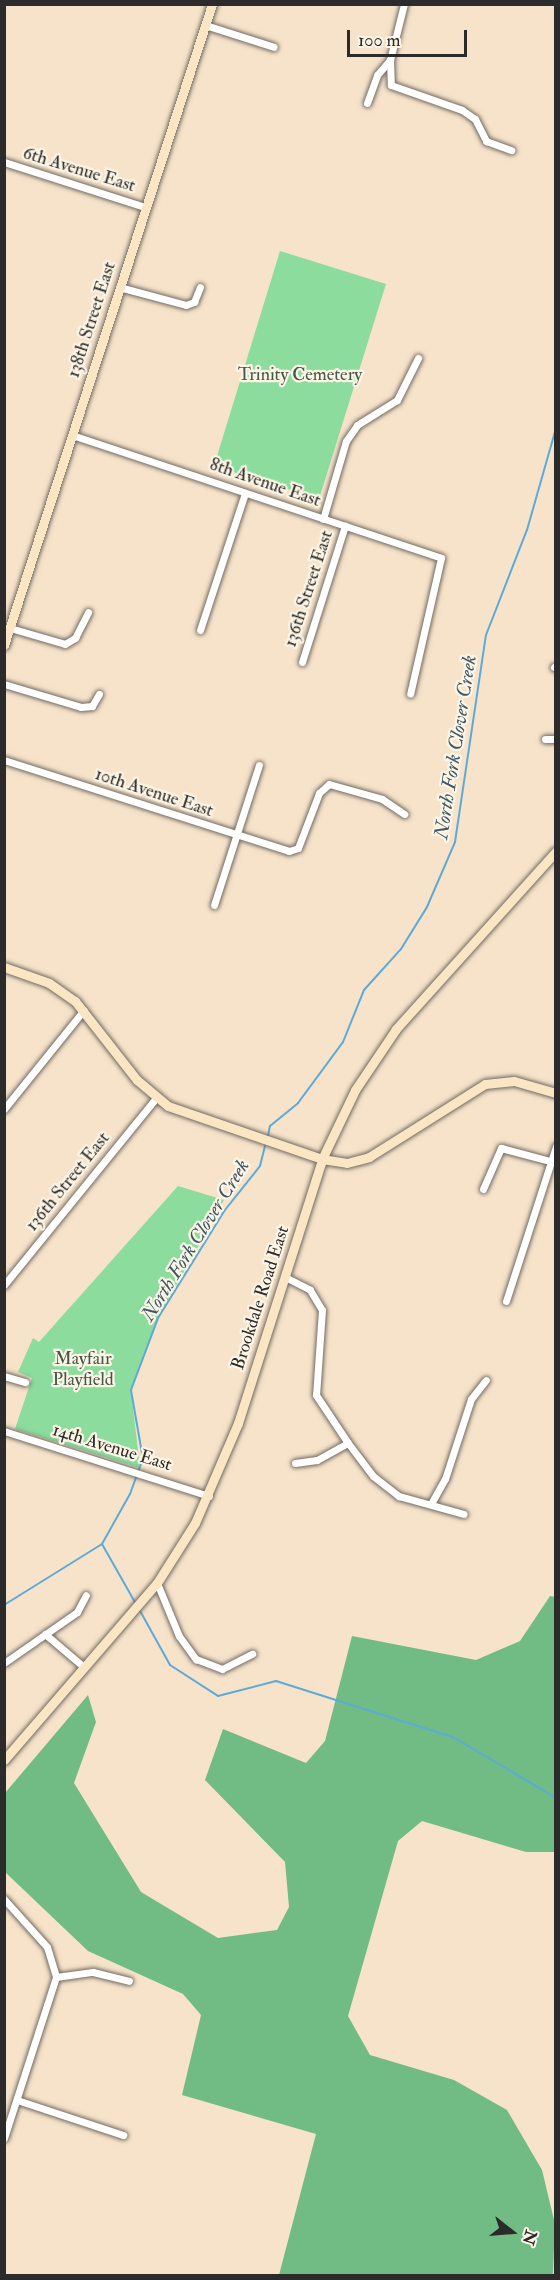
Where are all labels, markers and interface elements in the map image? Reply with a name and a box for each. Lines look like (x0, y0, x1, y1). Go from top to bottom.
scale bar (350, 18, 470, 56)
text: 100 m (358, 29, 401, 52)
street label: 6th Avenue East (20, 143, 138, 197)
street label: 138th Street East (63, 259, 121, 381)
park label: Trinity Cemetery (238, 364, 362, 386)
street label: 8th Avenue East (207, 454, 323, 512)
street label: 136th Street East (280, 528, 338, 650)
water label: North Fork Clover Creek (429, 653, 481, 841)
street label: 10th Avenue East (92, 764, 216, 822)
street label: 136th Street East (22, 1128, 114, 1236)
water label: North Fork Clover Creek (136, 1155, 254, 1325)
street label: Brookdale Road East (228, 1223, 294, 1373)
park label: Mayfair Playfield (52, 1349, 114, 1392)
street label: 14th Avenue East (50, 1420, 174, 1476)
north arrow (482, 2202, 542, 2262)
text: N (518, 2227, 541, 2247)

